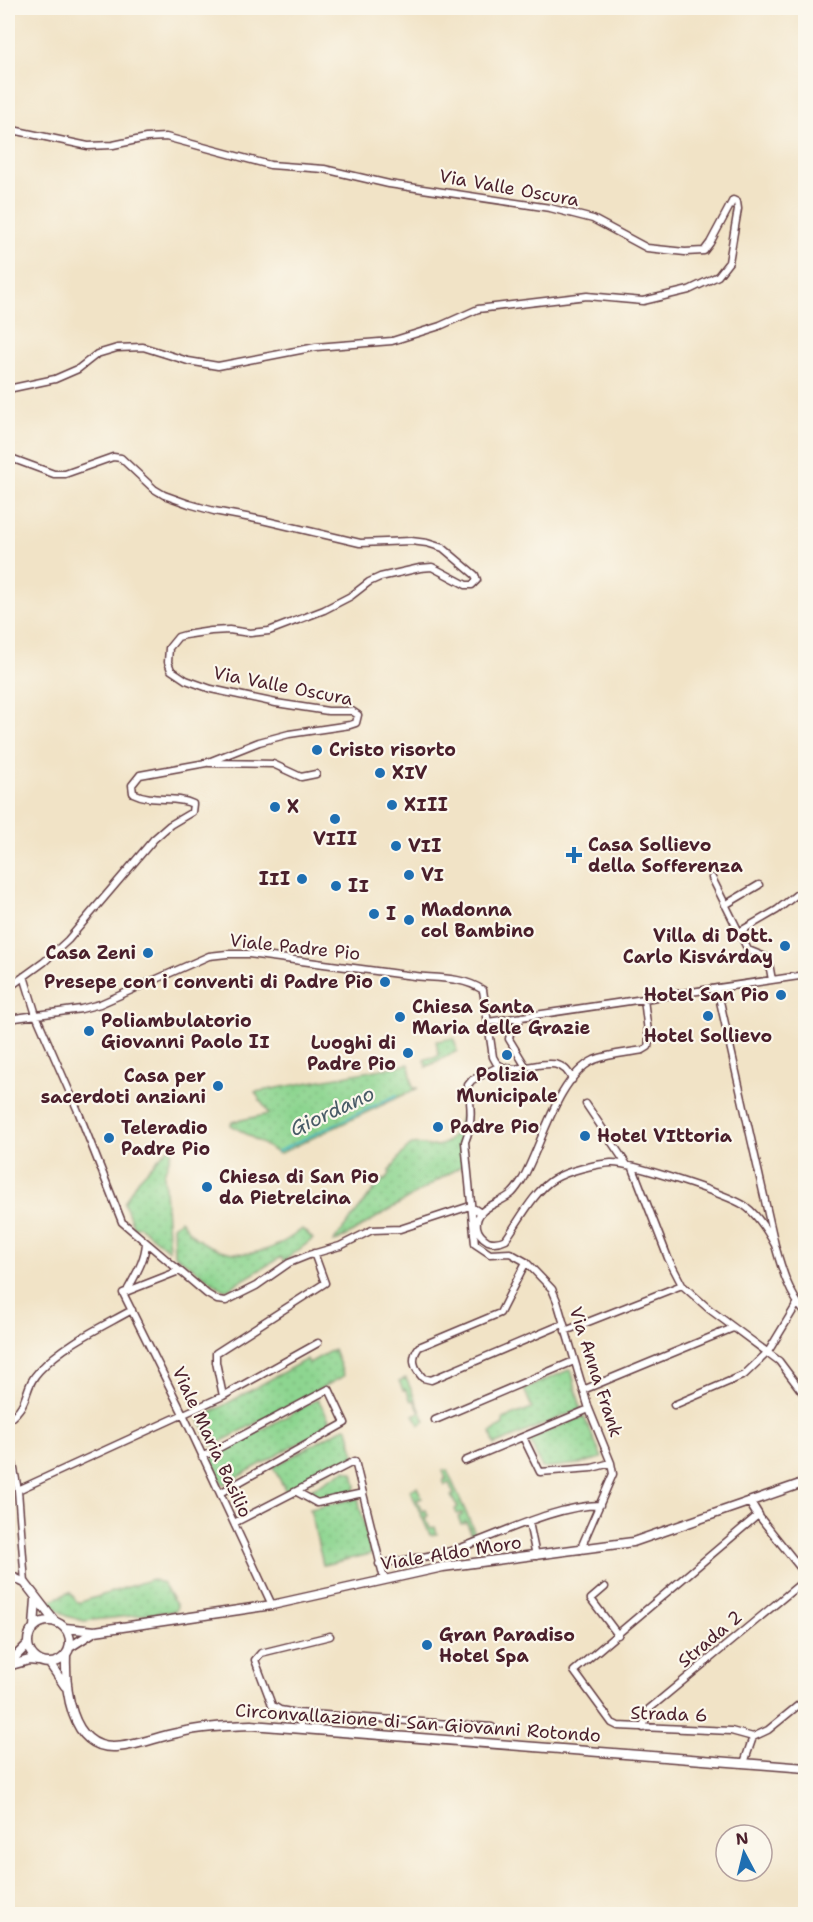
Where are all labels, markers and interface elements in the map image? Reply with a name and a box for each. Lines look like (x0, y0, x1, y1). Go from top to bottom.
street label: Via Valle Oscura (437, 164, 581, 212)
street label: Via Valle Oscura (211, 661, 355, 711)
place label: Cristo risorto (329, 738, 456, 762)
marker: Cristo risorto (310, 743, 324, 757)
place label: XIV (392, 761, 428, 785)
marker: XIV (373, 766, 387, 780)
place label: XIII (404, 793, 448, 817)
place label: X (287, 795, 299, 819)
marker: XIII (385, 798, 399, 812)
marker: X (268, 800, 282, 814)
marker: VIII (328, 812, 342, 826)
place label: VIII (313, 827, 357, 851)
place label: Casa Sollievo della Sofferenza (588, 833, 744, 878)
place label: VII (408, 834, 441, 858)
marker: VII (389, 839, 403, 853)
marker: Casa Sollievo della Sofferenza (565, 846, 583, 864)
place label: VI (421, 863, 444, 887)
place label: III (259, 867, 290, 891)
marker: VI (402, 868, 416, 882)
marker: III (295, 872, 309, 886)
place label: II (348, 874, 369, 898)
marker: II (329, 879, 343, 893)
place label: Madonna col Bambino (421, 898, 534, 943)
place label: I (386, 902, 396, 926)
marker: I (367, 907, 381, 921)
marker: Madonna col Bambino (402, 913, 416, 927)
place label: Villa di Dott. Carlo Kisvárday (623, 924, 773, 969)
street label: Viale Padre Pio (228, 928, 362, 966)
marker: Villa di Dott. Carlo Kisvárday (778, 939, 792, 953)
place label: Casa Zeni (46, 941, 136, 965)
marker: Casa Zeni (141, 946, 155, 960)
place label: Presepe con i conventi di Padre Pio (44, 970, 373, 994)
marker: Presepe con i conventi di Padre Pio (378, 975, 392, 989)
place label: Hotel San Pio (644, 983, 769, 1007)
marker: Hotel San Pio (774, 988, 788, 1002)
place label: Chiesa Santa Maria delle Grazie (412, 995, 591, 1040)
place label: Poliambulatorio Giovanni Paolo II (101, 1009, 270, 1054)
marker: Hotel Sollievo (701, 1009, 715, 1023)
marker: Chiesa Santa Maria delle Grazie (393, 1010, 407, 1024)
marker: Poliambulatorio Giovanni Paolo II (82, 1024, 96, 1038)
place label: Hotel Sollievo (644, 1024, 772, 1048)
place label: Luoghi di Padre Pio (307, 1031, 396, 1076)
marker: Luoghi di Padre Pio (401, 1046, 415, 1060)
marker: Polizia Municipale (500, 1048, 514, 1062)
place label: Polizia Municipale (456, 1063, 558, 1108)
place label: Casa per sacerdoti anziani (41, 1064, 206, 1109)
marker: Casa per sacerdoti anziani (211, 1079, 225, 1093)
water label: Giordano (286, 1080, 378, 1142)
place label: Padre Pio (450, 1115, 539, 1139)
place label: Teleradio Padre Pio (121, 1116, 210, 1161)
marker: Padre Pio (431, 1120, 445, 1134)
place label: Hotel VIttoria (597, 1124, 733, 1148)
marker: Hotel VIttoria (578, 1129, 592, 1143)
marker: Teleradio Padre Pio (102, 1131, 116, 1145)
place label: Chiesa di San Pio da Pietrelcina (219, 1165, 379, 1210)
marker: Chiesa di San Pio da Pietrelcina (200, 1180, 214, 1194)
street label: Via Anna Frank (564, 1304, 628, 1440)
street label: Viale Maria Basilio (166, 1363, 258, 1521)
street label: Viale Aldo Moro (379, 1530, 523, 1576)
street label: Strada 2 (673, 1605, 747, 1673)
place label: Gran Paradiso Hotel Spa (439, 1623, 575, 1668)
marker: Gran Paradiso Hotel Spa (420, 1638, 434, 1652)
street label: Circonvallazione di San Giovanni Rotondo (234, 1698, 602, 1748)
street label: Strada 6 (630, 1701, 708, 1727)
north arrow (714, 1823, 774, 1883)
text: N (735, 1827, 750, 1850)

